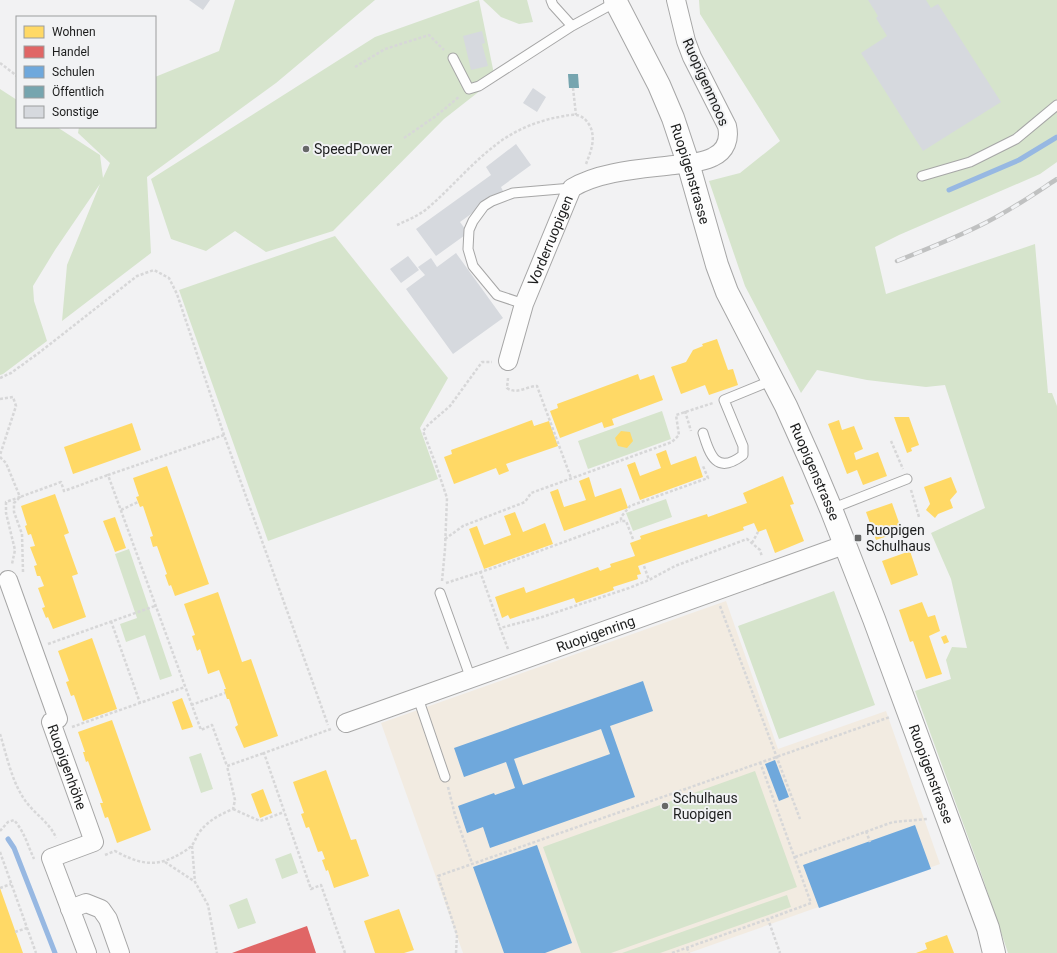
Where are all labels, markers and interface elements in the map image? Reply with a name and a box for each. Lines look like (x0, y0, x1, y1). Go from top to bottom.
legend (16, 16, 156, 128)
text: Wohnen (52, 25, 96, 39)
street label: Ruopigenmoos (680, 36, 732, 128)
text: Handel (52, 45, 90, 59)
text: Schulen (52, 65, 95, 79)
text: Öffentlich (52, 84, 104, 99)
text: Sonstige (52, 105, 99, 119)
street label: Ruopigenstrasse (667, 121, 713, 226)
place label: SpeedPower (314, 141, 393, 157)
marker: SpeedPower (301, 144, 311, 154)
street label: Vorderruopigen (525, 193, 576, 288)
street label: Ruopigenstrasse (787, 421, 843, 523)
place label: Ruopigen Schulhaus (866, 522, 931, 554)
marker: Ruopigen Schulhaus (853, 533, 863, 543)
street label: Ruopigenring (554, 612, 637, 655)
street label: Ruopigenhöhe (44, 722, 90, 812)
street label: Ruopigenstrasse (906, 722, 957, 826)
place label: Schulhaus Ruopigen (673, 790, 738, 822)
marker: Schulhaus Ruopigen (660, 801, 670, 811)

